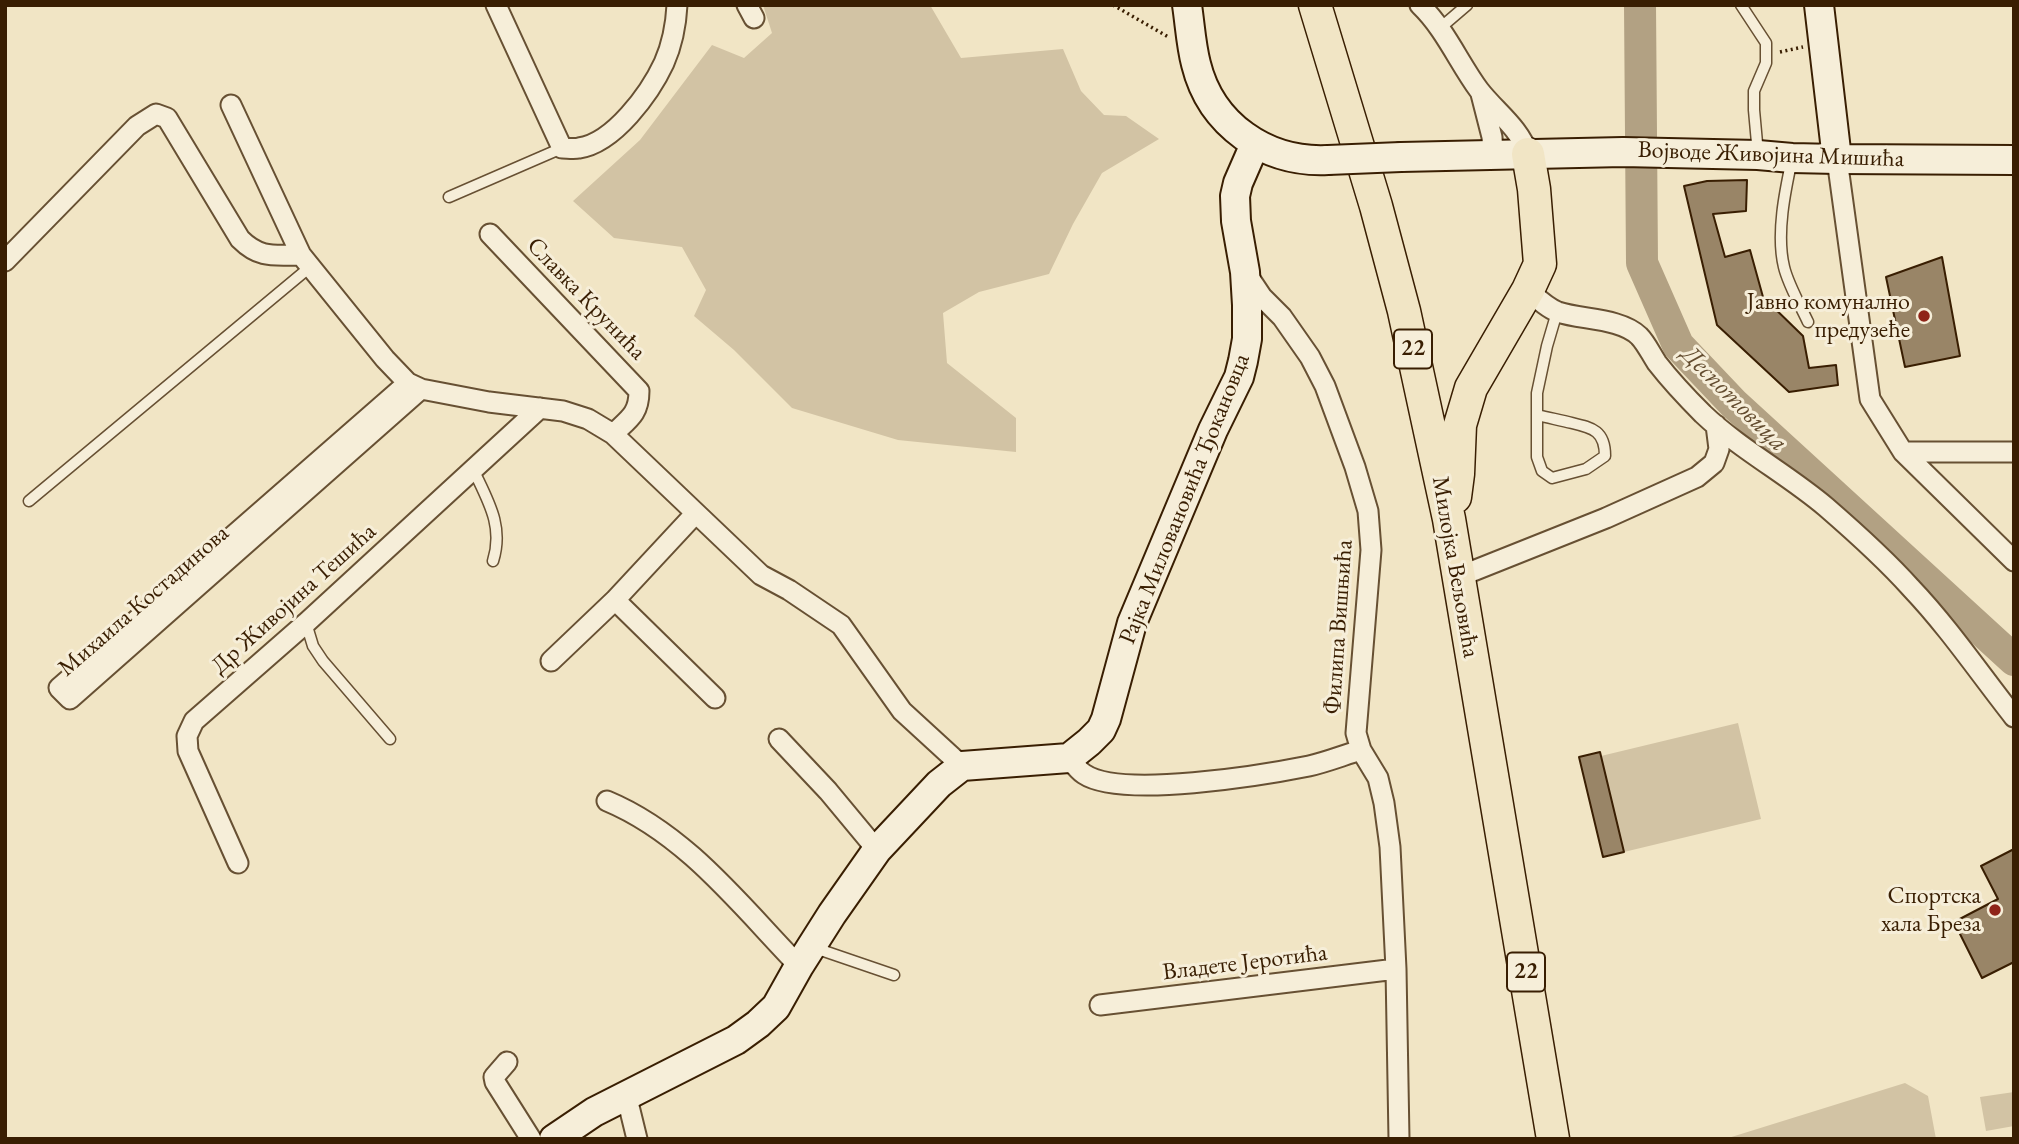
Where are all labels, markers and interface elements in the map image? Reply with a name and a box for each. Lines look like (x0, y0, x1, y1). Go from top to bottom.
street label: Војводе Живојина Мишића (1637, 136, 1905, 174)
street label: Славка Крунића (520, 232, 652, 366)
place label: Јавно комунално предузеће (1747, 288, 1910, 344)
marker: Јавно комунално предузеће (1916, 308, 1932, 324)
road number: 22 (1394, 330, 1432, 368)
water label: Деспотовица (1675, 340, 1793, 458)
street label: Рајка Миловановића Ђокановца (1113, 349, 1257, 649)
street label: Милојка Вељовића (1425, 474, 1485, 660)
street label: Др Живојина Тешића (206, 517, 382, 681)
street label: Михаила Костадинова (53, 519, 235, 683)
street label: Филипа Вишњића (1319, 539, 1359, 715)
place label: Спортска хала Бреза (1881, 882, 1981, 938)
marker: Спортска хала Бреза (1987, 902, 2003, 918)
street label: Владете Јеротића (1161, 939, 1329, 987)
road number: 22 (1507, 953, 1545, 992)

